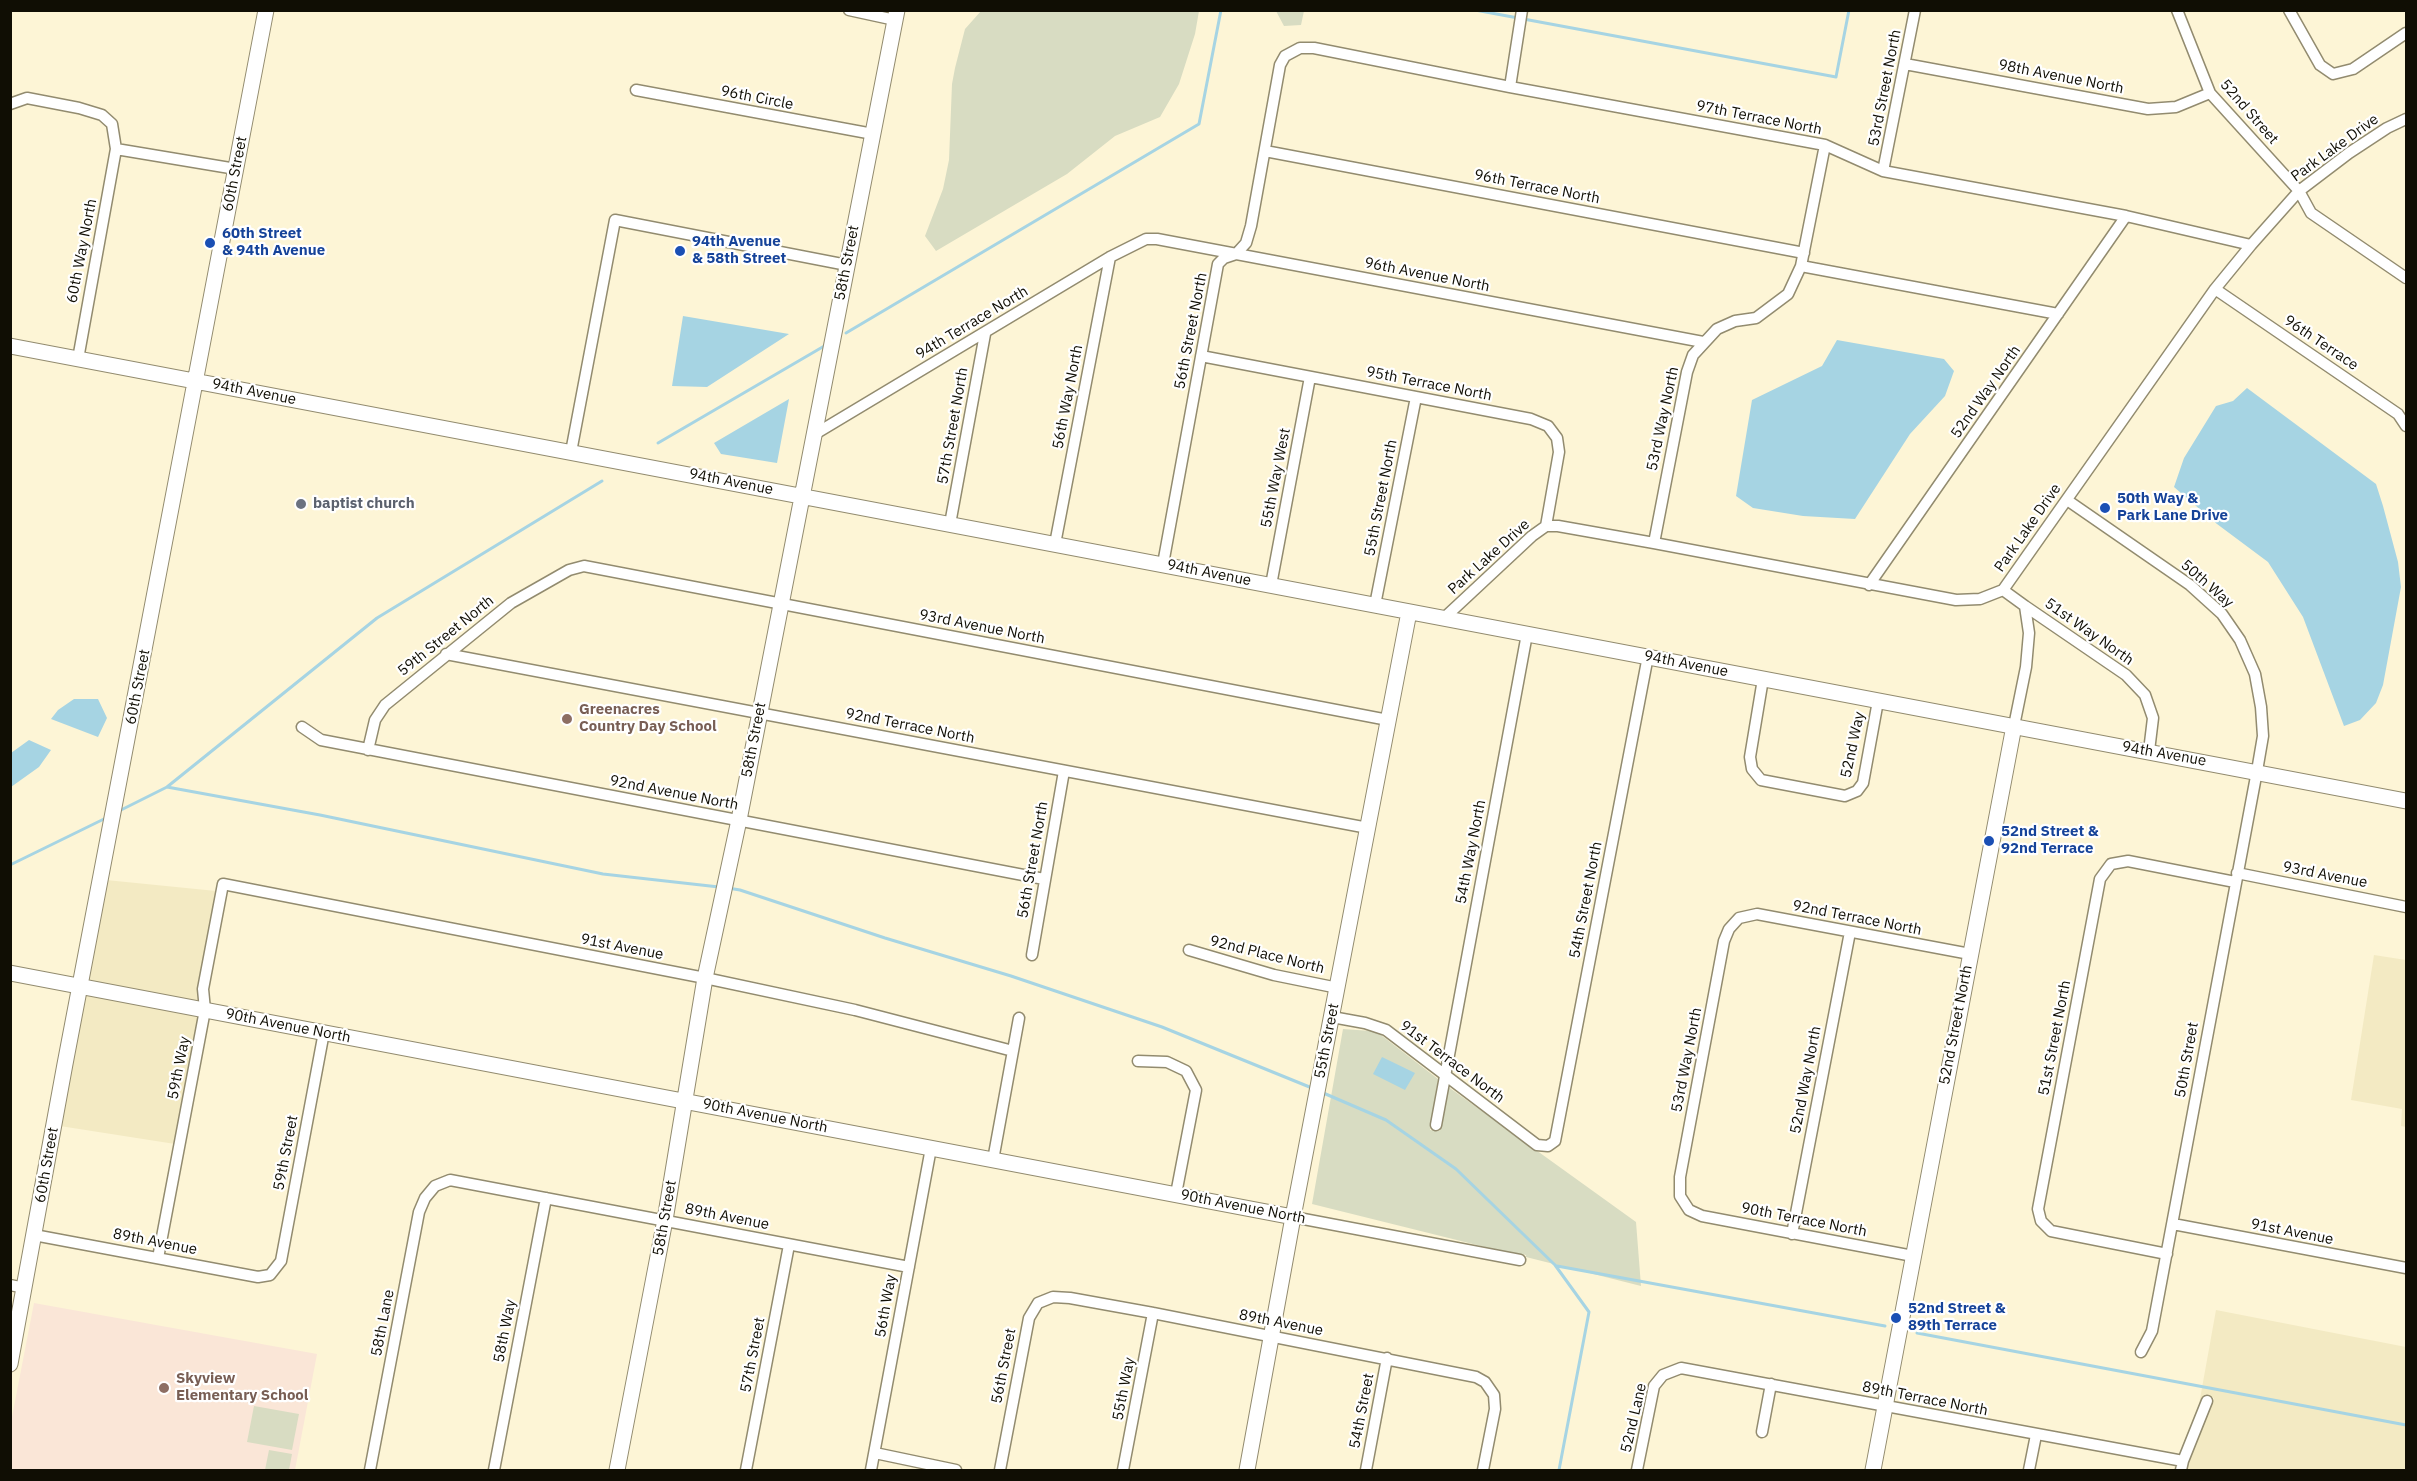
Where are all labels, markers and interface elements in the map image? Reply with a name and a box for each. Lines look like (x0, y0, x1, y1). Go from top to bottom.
street label: 53rd Street North (1865, 28, 1905, 148)
street label: 98th Avenue North (1997, 56, 2125, 98)
street label: 52nd Street (2216, 76, 2282, 148)
street label: 96th Circle (719, 82, 795, 114)
street label: 97th Terrace North (1695, 97, 1823, 139)
street label: Park Lake Drive (2288, 110, 2382, 186)
street label: 60th Street (219, 135, 251, 213)
street label: 96th Terrace North (1473, 166, 1601, 208)
street label: 60th Way North (63, 197, 101, 305)
street label: 58th Street (831, 224, 863, 302)
place label: 60th Street & 94th Avenue (222, 225, 325, 260)
place label: 94th Avenue & 58th Street (692, 233, 786, 268)
marker: 60th Street & 94th Avenue (203, 236, 217, 250)
marker: 94th Avenue & 58th Street (673, 244, 687, 258)
street label: 96th Avenue North (1363, 254, 1491, 296)
street label: 56th Street North (1171, 271, 1211, 391)
street label: 94th Terrace North (913, 282, 1031, 364)
street label: 96th Terrace (2280, 312, 2362, 374)
street label: 52nd Way North (1947, 342, 2025, 442)
street label: 56th Way North (1049, 343, 1087, 451)
street label: 95th Terrace North (1365, 363, 1493, 405)
street label: 53rd Way North (1643, 365, 1683, 473)
street label: 57th Street North (934, 366, 972, 486)
street label: 94th Avenue (210, 375, 298, 409)
street label: 55th Way West (1257, 427, 1295, 529)
street label: 55th Street North (1361, 438, 1401, 558)
street label: 94th Avenue (687, 465, 775, 499)
street label: Park Lake Drive (1991, 480, 2065, 576)
place label: 50th Way & Park Lane Drive (2117, 490, 2228, 525)
place label: baptist church (313, 495, 415, 513)
marker: baptist church (294, 497, 308, 511)
marker: 50th Way & Park Lane Drive (2098, 501, 2112, 515)
street label: Park Lake Drive (1444, 516, 1534, 598)
street label: 94th Avenue (1165, 556, 1253, 590)
street label: 50th Way (2177, 556, 2237, 612)
street label: 59th Street North (394, 592, 498, 680)
street label: 51st Way North (2041, 595, 2137, 669)
street label: 93rd Avenue North (918, 606, 1046, 648)
street label: 94th Avenue (1642, 647, 1730, 681)
street label: 60th Street (122, 648, 154, 726)
place label: Greenacres Country Day School (579, 701, 716, 736)
street label: 58th Street (738, 701, 770, 779)
street label: 92nd Terrace North (844, 705, 976, 747)
street label: 52nd Way (1837, 710, 1869, 780)
marker: Greenacres Country Day School (560, 712, 574, 726)
street label: 94th Avenue (2120, 738, 2208, 770)
street label: 92nd Avenue North (608, 772, 740, 814)
street label: 54th Way North (1452, 798, 1490, 906)
street label: 56th Street North (1014, 800, 1052, 920)
place label: 52nd Street & 92nd Terrace (2001, 823, 2099, 858)
marker: 52nd Street & 92nd Terrace (1982, 834, 1996, 848)
street label: 54th Street North (1566, 840, 1606, 960)
street label: 93rd Avenue (2281, 858, 2369, 892)
street label: 92nd Terrace North (1791, 897, 1923, 939)
street label: 91st Avenue (579, 930, 665, 964)
street label: 92nd Place North (1208, 932, 1326, 978)
street label: 52nd Street North (1936, 964, 1976, 1086)
street label: 51st Street North (2035, 979, 2075, 1097)
street label: 55th Street (1311, 1002, 1343, 1080)
street label: 90th Avenue North (224, 1005, 352, 1047)
street label: 53rd Way North (1668, 1006, 1706, 1114)
street label: 91st Terrace North (1396, 1017, 1508, 1107)
street label: 50th Street (2171, 1021, 2203, 1099)
street label: 52nd Way North (1787, 1025, 1825, 1135)
street label: 59th Way (164, 1035, 194, 1101)
street label: 90th Avenue North (701, 1095, 829, 1137)
street label: 59th Street (270, 1114, 302, 1192)
street label: 60th Street (31, 1126, 63, 1204)
street label: 58th Street (649, 1179, 681, 1257)
street label: 90th Avenue North (1179, 1186, 1307, 1228)
street label: 90th Terrace North (1740, 1199, 1868, 1241)
street label: 89th Avenue (683, 1200, 771, 1234)
street label: 91st Avenue (2249, 1215, 2335, 1249)
street label: 89th Avenue (111, 1225, 199, 1259)
street label: 56th Way (872, 1273, 900, 1339)
street label: 58th Lane (368, 1288, 398, 1358)
street label: 58th Way (490, 1298, 520, 1364)
place label: 52nd Street & 89th Terrace (1908, 1300, 2006, 1335)
street label: 89th Avenue (1237, 1306, 1325, 1340)
marker: 52nd Street & 89th Terrace (1889, 1311, 1903, 1325)
street label: 57th Street (737, 1316, 769, 1394)
street label: 56th Street (988, 1327, 1020, 1405)
street label: 55th Way (1109, 1356, 1139, 1422)
place label: Skyview Elementary School (176, 1370, 308, 1405)
street label: 54th Street (1346, 1372, 1378, 1450)
street label: 89th Terrace North (1861, 1378, 1989, 1420)
marker: Skyview Elementary School (157, 1381, 171, 1395)
street label: 52nd Lane (1617, 1381, 1651, 1455)

